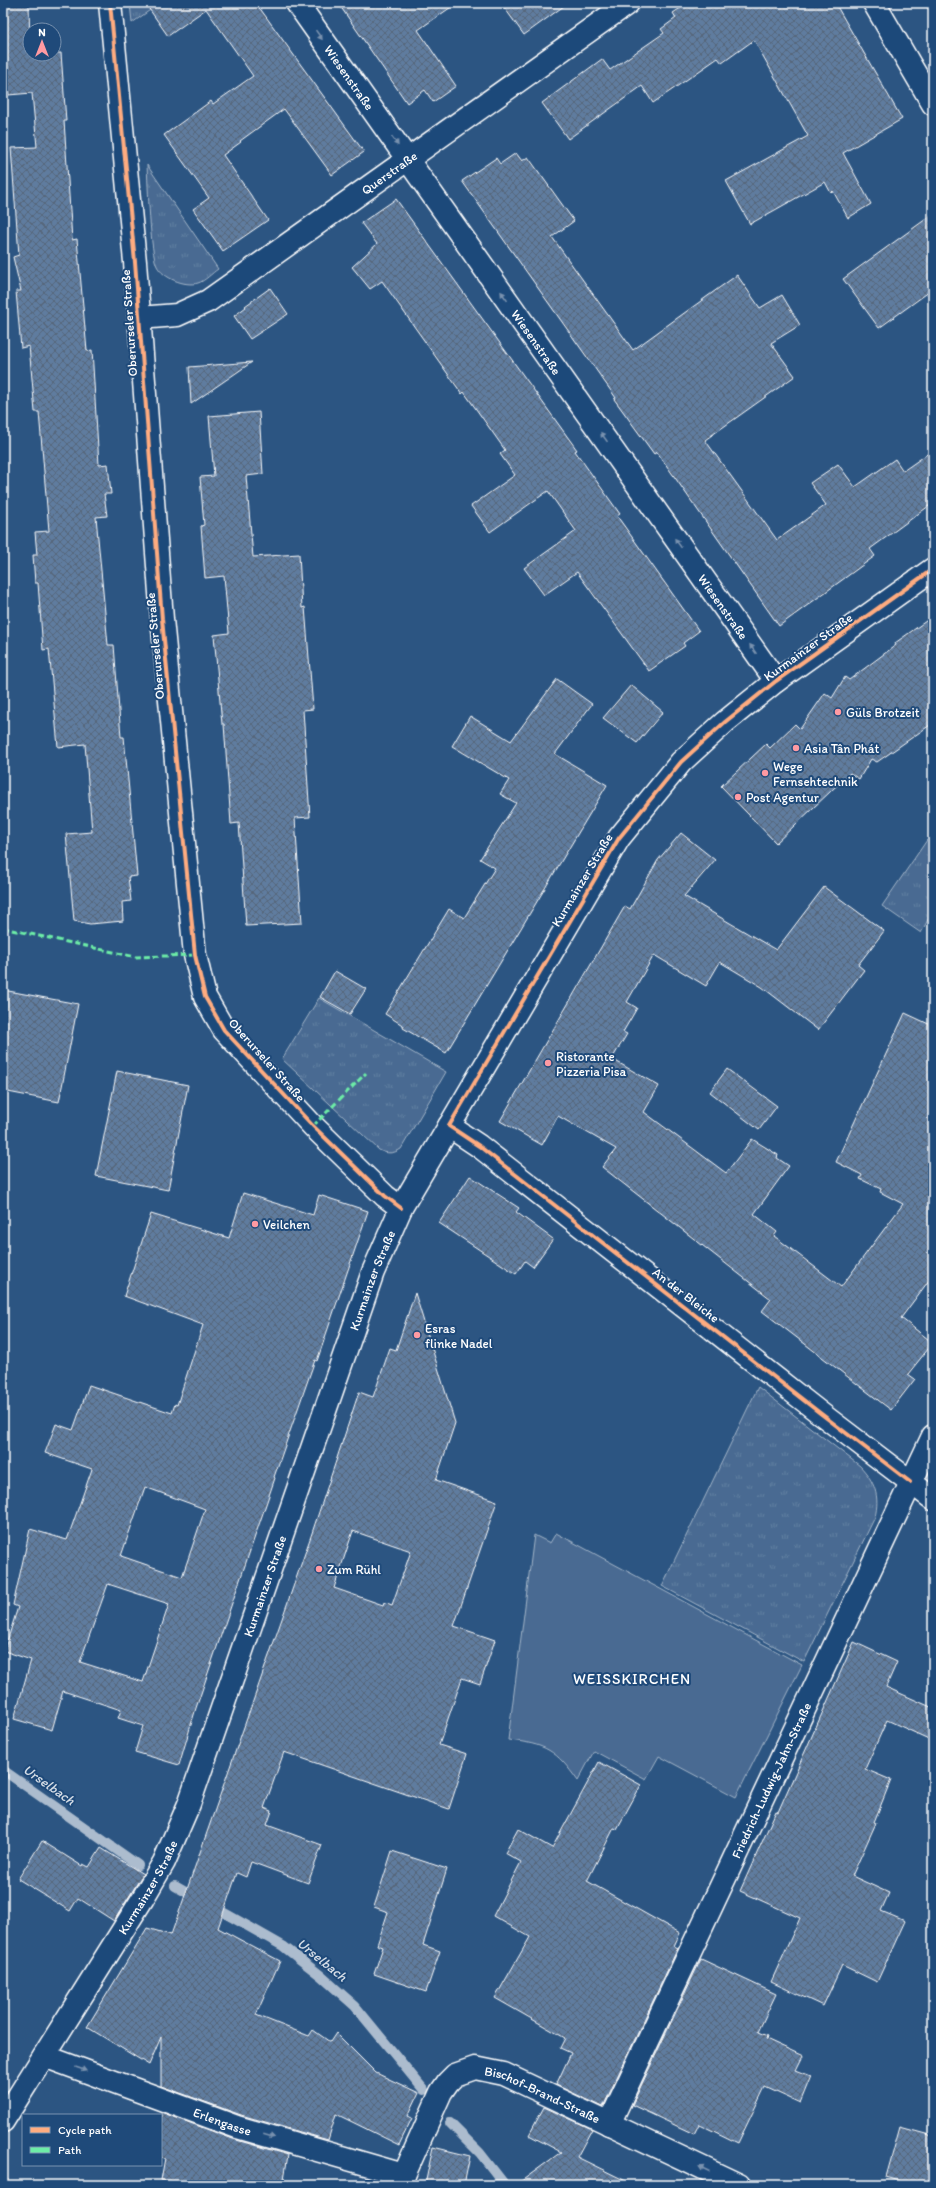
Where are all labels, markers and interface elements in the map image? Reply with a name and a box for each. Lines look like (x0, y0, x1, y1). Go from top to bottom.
north arrow (22, 22, 62, 62)
text: N (38, 26, 46, 39)
one-way arrow (315, 30, 323, 40)
street label: Wiesenstraße (321, 42, 378, 113)
one-way arrow (391, 136, 399, 146)
street label: Querstraße (358, 148, 420, 197)
street label: Oberurseler Straße (118, 269, 140, 377)
one-way arrow (500, 291, 508, 302)
street label: Wiesenstraße (508, 306, 565, 377)
one-way arrow (600, 432, 608, 442)
one-way arrow (674, 538, 683, 549)
street label: Wiesenstraße (695, 571, 752, 642)
street label: Oberurseler Straße (143, 592, 167, 700)
street label: Kurmainzer Straße (761, 610, 855, 684)
one-way arrow (749, 644, 757, 655)
place label: Güls Brotzeit (846, 705, 920, 720)
marker: Güls Brotzeit (833, 707, 843, 717)
place label: Asia Tân Phát (804, 741, 879, 756)
marker: Asia Tân Phát (791, 743, 801, 753)
place label: Wege Fernsehtechnik (773, 759, 858, 789)
marker: Wege Fernsehtechnik (760, 768, 770, 778)
place label: Post Agentur (746, 790, 820, 805)
marker: Post Agentur (733, 792, 743, 802)
street label: Kurmainzer Straße (548, 831, 616, 929)
street label: Oberurseler Straße (226, 1015, 308, 1105)
place label: Ristorante Pizzeria Pisa (556, 1049, 627, 1079)
marker: Ristorante Pizzeria Pisa (543, 1058, 553, 1068)
place label: Veilchen (263, 1217, 310, 1232)
marker: Veilchen (250, 1219, 260, 1229)
street label: Kurmainzer Straße (346, 1228, 398, 1332)
street label: An der Bleiche (650, 1264, 722, 1326)
place label: Esras flinke Nadel (425, 1321, 493, 1351)
marker: Esras flinke Nadel (412, 1330, 422, 1340)
street label: Kurmainzer Straße (240, 1533, 289, 1638)
place label: Zum Rühl (327, 1562, 381, 1577)
marker: Zum Rühl (314, 1564, 324, 1574)
district label: WEISSKIRCHEN (573, 1670, 691, 1688)
street label: Friedrich-Ludwig-Jahn-Straße (728, 1700, 814, 1860)
water label: Urselbach (20, 1761, 79, 1809)
street label: Kurmainzer Straße (115, 1838, 180, 1937)
water label: Urselbach (293, 1935, 351, 1986)
street label: Bischof-Brand-Straße (483, 2063, 603, 2126)
one-way arrow (75, 2067, 87, 2073)
street label: Erlengasse (191, 2104, 253, 2138)
legend (22, 2114, 162, 2166)
text: Cycle path (58, 2123, 112, 2137)
one-way arrow (263, 2134, 275, 2140)
text: Path (58, 2143, 81, 2157)
one-way arrow (697, 2165, 709, 2171)

